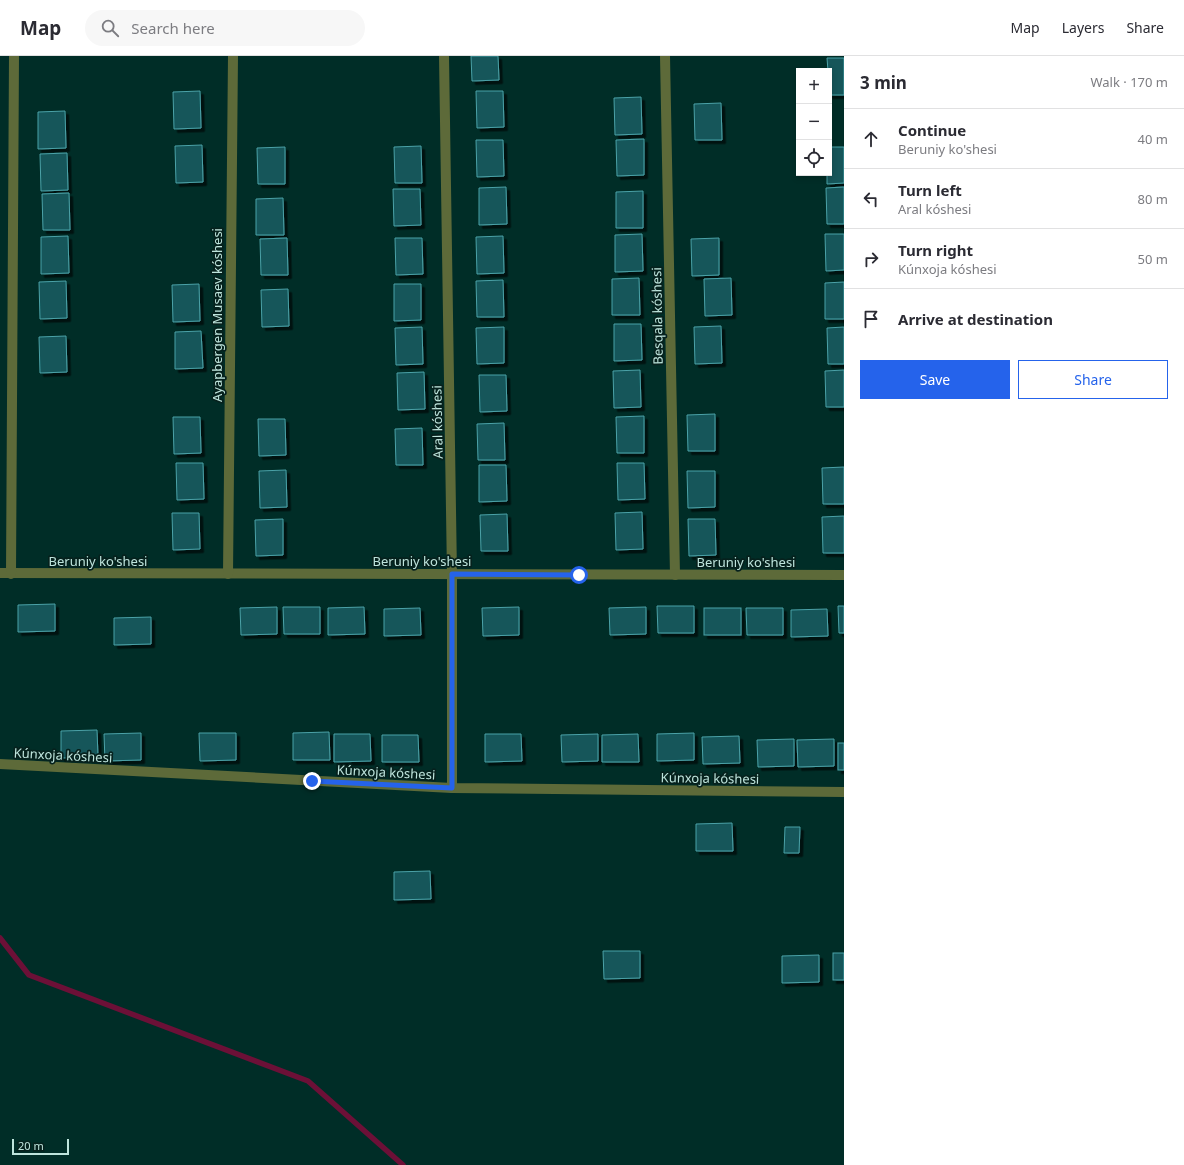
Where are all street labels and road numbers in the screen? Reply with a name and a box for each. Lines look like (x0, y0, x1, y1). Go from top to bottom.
street label: Ayapbergen Musaev kóshesi (208, 228, 226, 402)
street label: Besqala kóshesi (647, 267, 667, 365)
street label: Aral kóshesi (427, 385, 447, 459)
street label: Beruniy ko'shesi (49, 552, 147, 570)
street label: Beruniy ko'shesi (373, 552, 471, 570)
street label: Beruniy ko'shesi (697, 553, 795, 571)
street label: Kúnxoja kóshesi (13, 743, 113, 767)
street label: Kúnxoja kóshesi (336, 760, 436, 784)
street label: Kúnxoja kóshesi (661, 768, 759, 788)

